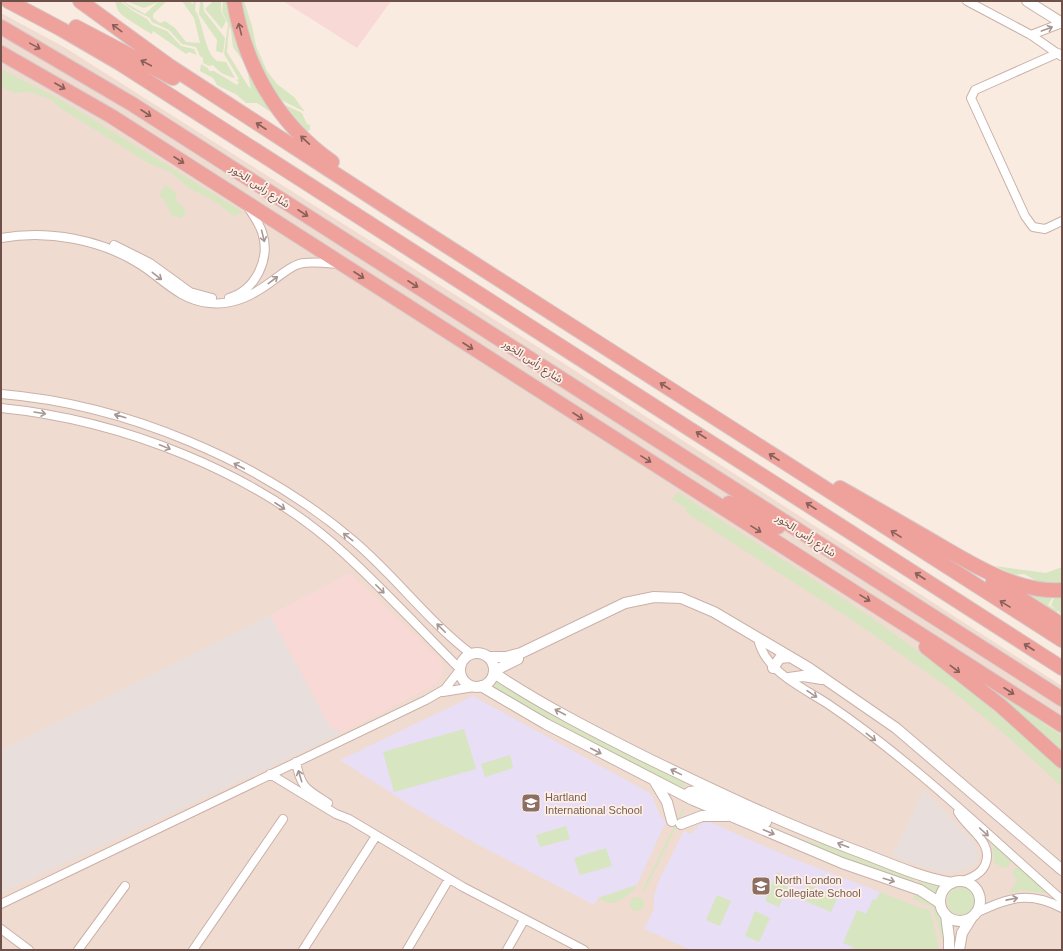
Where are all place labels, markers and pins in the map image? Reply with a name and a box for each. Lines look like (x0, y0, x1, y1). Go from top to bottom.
place label: Hartland International School (545, 791, 642, 816)
school or university icon: Hartland International School (520, 792, 542, 814)
place label: North London Collegiate School (775, 874, 861, 899)
school or university icon: North London Collegiate School (750, 875, 772, 897)

